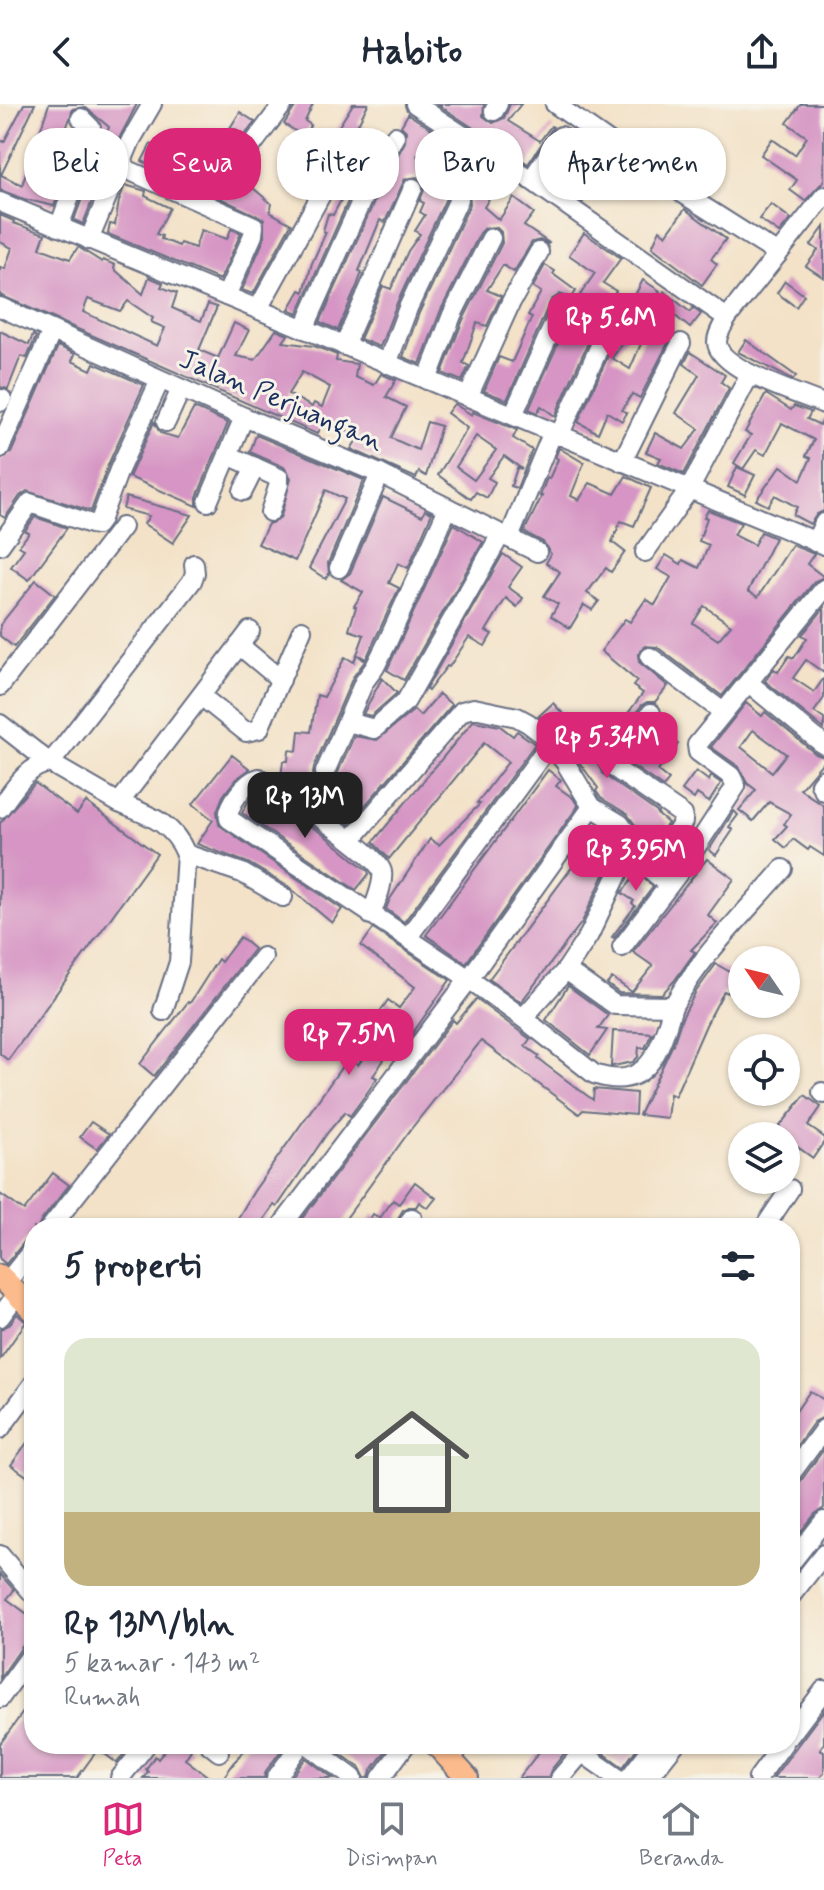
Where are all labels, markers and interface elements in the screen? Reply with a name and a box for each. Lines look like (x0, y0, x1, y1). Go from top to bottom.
text: Habito (362, 29, 462, 76)
icon: back (40, 30, 84, 74)
icon: share (740, 30, 784, 74)
chip: Beli (24, 128, 128, 200)
chip: Sewa (144, 128, 261, 200)
chip: Filter (277, 128, 399, 200)
chip: Baru (415, 128, 523, 200)
chip: Apartemen (539, 128, 726, 200)
pin: Rp 5.6M (537, 293, 685, 361)
text: Rp 5.6M (566, 302, 656, 336)
street label: Jalan Perjuangan (172, 341, 389, 463)
pin: Rp 5.34M (524, 712, 690, 780)
text: Rp 5.34M (555, 721, 659, 755)
pin: Rp 13M (240, 772, 370, 840)
text: Rp 13M (266, 781, 345, 815)
pin: Rp 3.95M (553, 825, 719, 893)
text: Rp 3.95M (586, 834, 686, 868)
north arrow (728, 946, 800, 1018)
map controls (728, 946, 800, 1194)
pin: Rp 7.5M (275, 1009, 423, 1077)
text: Rp 7.5M (302, 1018, 396, 1052)
button: locate (728, 1034, 800, 1106)
button: layers (728, 1122, 800, 1194)
text: 5 properti (64, 1244, 201, 1289)
icon: filters (716, 1244, 760, 1288)
icon: home (340, 1390, 484, 1534)
text: Rp 13M/bln (64, 1602, 234, 1647)
text: 5 kamar · 143 m² (64, 1647, 260, 1681)
text: Rumah (64, 1681, 140, 1715)
tab: Peta (101, 1797, 145, 1873)
tab: Disimpan (346, 1797, 438, 1873)
tab: Beranda (639, 1797, 723, 1873)

